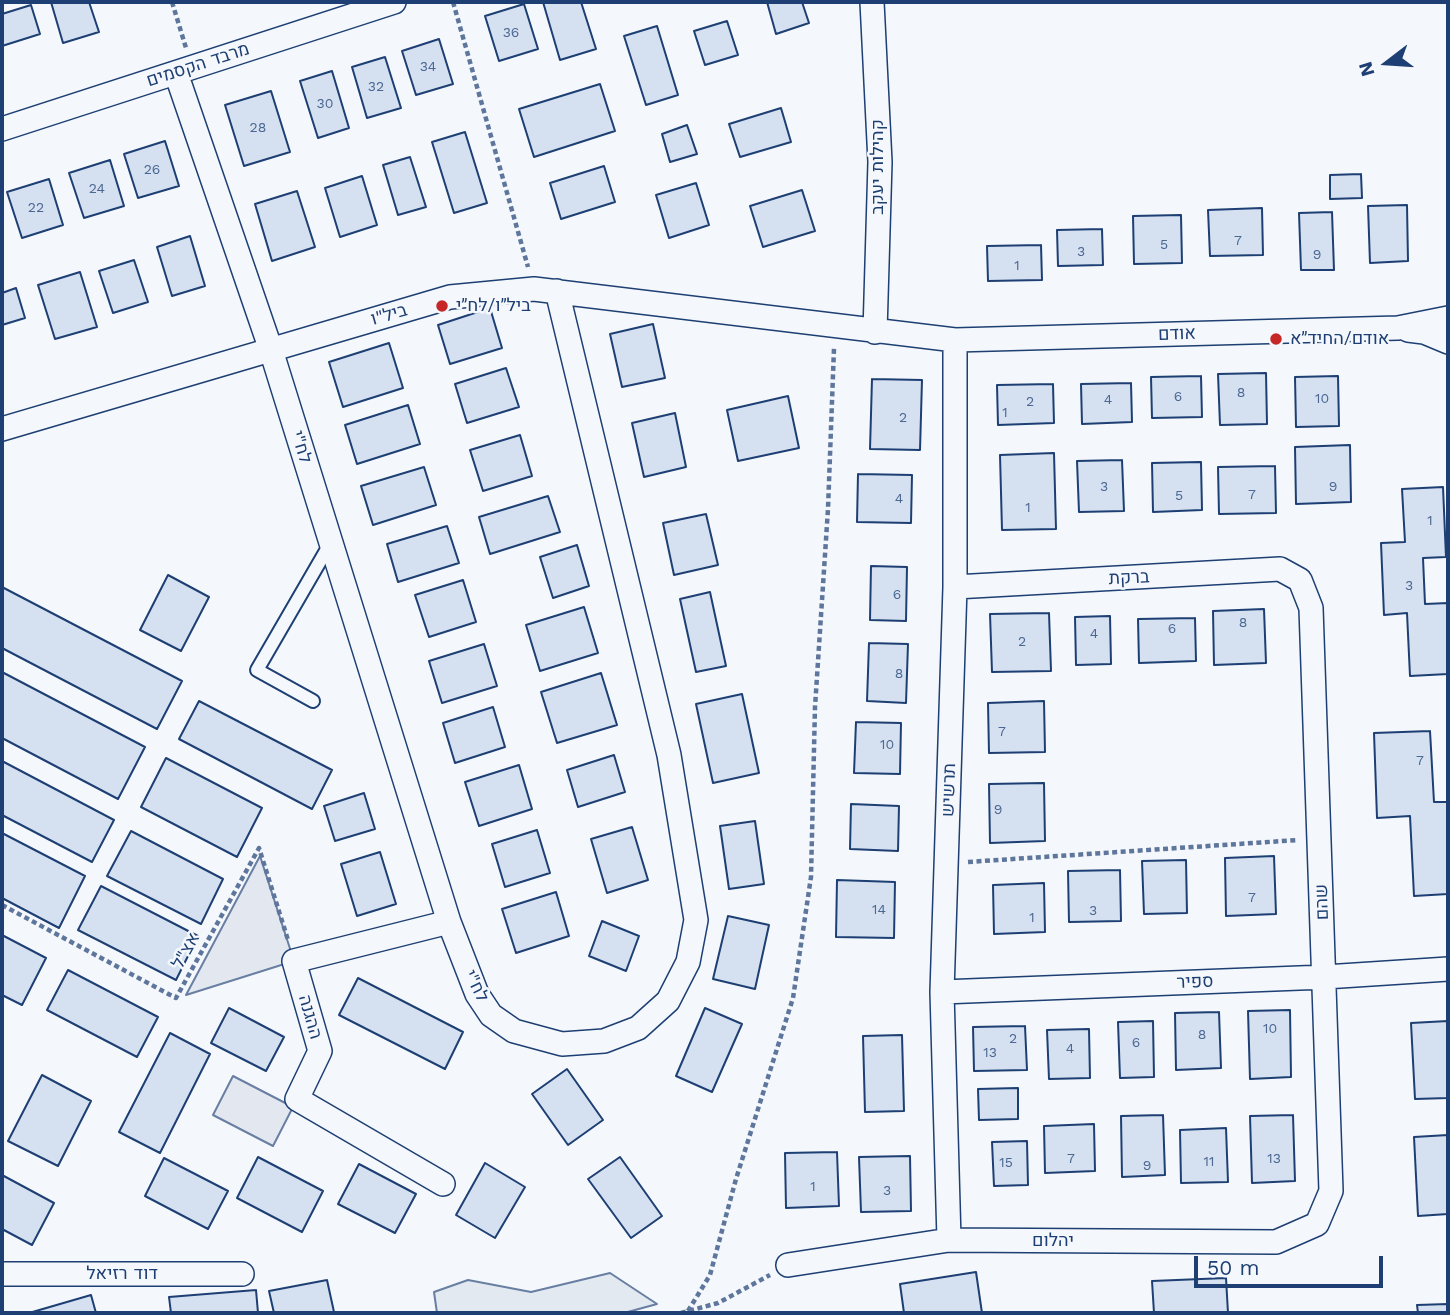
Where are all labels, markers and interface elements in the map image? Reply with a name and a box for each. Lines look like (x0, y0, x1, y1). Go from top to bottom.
house number: 36 (503, 25, 519, 41)
north arrow (1352, 28, 1422, 98)
street label: מרבד הקסמים (144, 38, 252, 92)
house number: 34 (420, 59, 436, 75)
text: N (1353, 59, 1379, 79)
house number: 32 (368, 79, 384, 95)
house number: 30 (317, 96, 333, 112)
street label: קהילות יעקב (867, 119, 889, 215)
house number: 28 (250, 120, 266, 136)
house number: 26 (144, 162, 160, 178)
house number: 24 (89, 181, 105, 197)
house number: 22 (28, 200, 44, 216)
house number: 7 (1234, 233, 1242, 249)
house number: 5 (1160, 237, 1168, 253)
house number: 3 (1077, 244, 1085, 260)
house number: 9 (1313, 247, 1321, 263)
house number: 1 (1014, 258, 1020, 274)
place label: ביל״ו/לח״י (456, 295, 531, 317)
marker: ביל״ו/לח״י (434, 298, 450, 314)
street label: ביל"ו (368, 300, 410, 330)
street label: אודם (1158, 323, 1196, 345)
place label: אודם/החיד״א (1290, 328, 1389, 350)
marker: אודם/החיד״א (1268, 331, 1284, 347)
house number: 8 (1237, 385, 1245, 401)
house number: 6 (1174, 389, 1182, 405)
house number: 10 (1315, 391, 1329, 407)
house number: 4 (1104, 392, 1112, 408)
house number: 2 (1026, 394, 1034, 410)
house number: 1 (1002, 405, 1008, 421)
house number: 2 (899, 410, 907, 426)
street label: לח"י (286, 428, 316, 466)
house number: 3 (1100, 479, 1108, 495)
house number: 9 (1329, 479, 1337, 495)
house number: 7 (1248, 487, 1256, 503)
house number: 5 (1175, 488, 1183, 504)
house number: 4 (895, 491, 903, 507)
house number: 1 (1025, 500, 1031, 516)
house number: 1 (1427, 513, 1433, 529)
street label: ברקת (1108, 566, 1150, 590)
house number: 3 (1405, 578, 1413, 594)
house number: 6 (893, 587, 901, 603)
house number: 8 (1239, 615, 1247, 631)
house number: 6 (1168, 621, 1176, 637)
house number: 4 (1090, 626, 1098, 642)
house number: 2 (1018, 634, 1026, 650)
house number: 8 (895, 666, 903, 682)
house number: 7 (998, 724, 1006, 740)
house number: 10 (880, 737, 894, 753)
house number: 7 (1416, 753, 1424, 769)
street label: תרשיש (937, 763, 961, 817)
house number: 9 (994, 802, 1002, 818)
street label: שהם (1311, 883, 1333, 921)
house number: 7 (1248, 890, 1256, 906)
house number: 14 (872, 902, 886, 918)
house number: 3 (1089, 903, 1097, 919)
house number: 1 (1029, 910, 1035, 926)
street label: אצ"ל (167, 929, 205, 973)
street label: לח"י (459, 966, 493, 1006)
street label: ספיר (1176, 971, 1214, 993)
street label: ההגנה (293, 992, 327, 1042)
house number: 10 (1263, 1021, 1277, 1037)
house number: 8 (1198, 1027, 1206, 1043)
house number: 2 (1009, 1031, 1017, 1047)
house number: 6 (1132, 1035, 1140, 1051)
house number: 4 (1066, 1041, 1074, 1057)
house number: 13 (983, 1045, 997, 1061)
house number: 7 (1067, 1151, 1075, 1167)
house number: 13 (1267, 1151, 1281, 1167)
house number: 11 (1204, 1154, 1214, 1170)
house number: 15 (999, 1155, 1013, 1171)
house number: 9 (1143, 1158, 1151, 1174)
house number: 1 (810, 1179, 816, 1195)
house number: 3 (883, 1183, 891, 1199)
street label: יהלום (1032, 1230, 1074, 1252)
scale bar (1198, 1242, 1387, 1286)
text: 50 m (1207, 1255, 1259, 1280)
street label: דוד רזיאל (86, 1263, 158, 1285)

